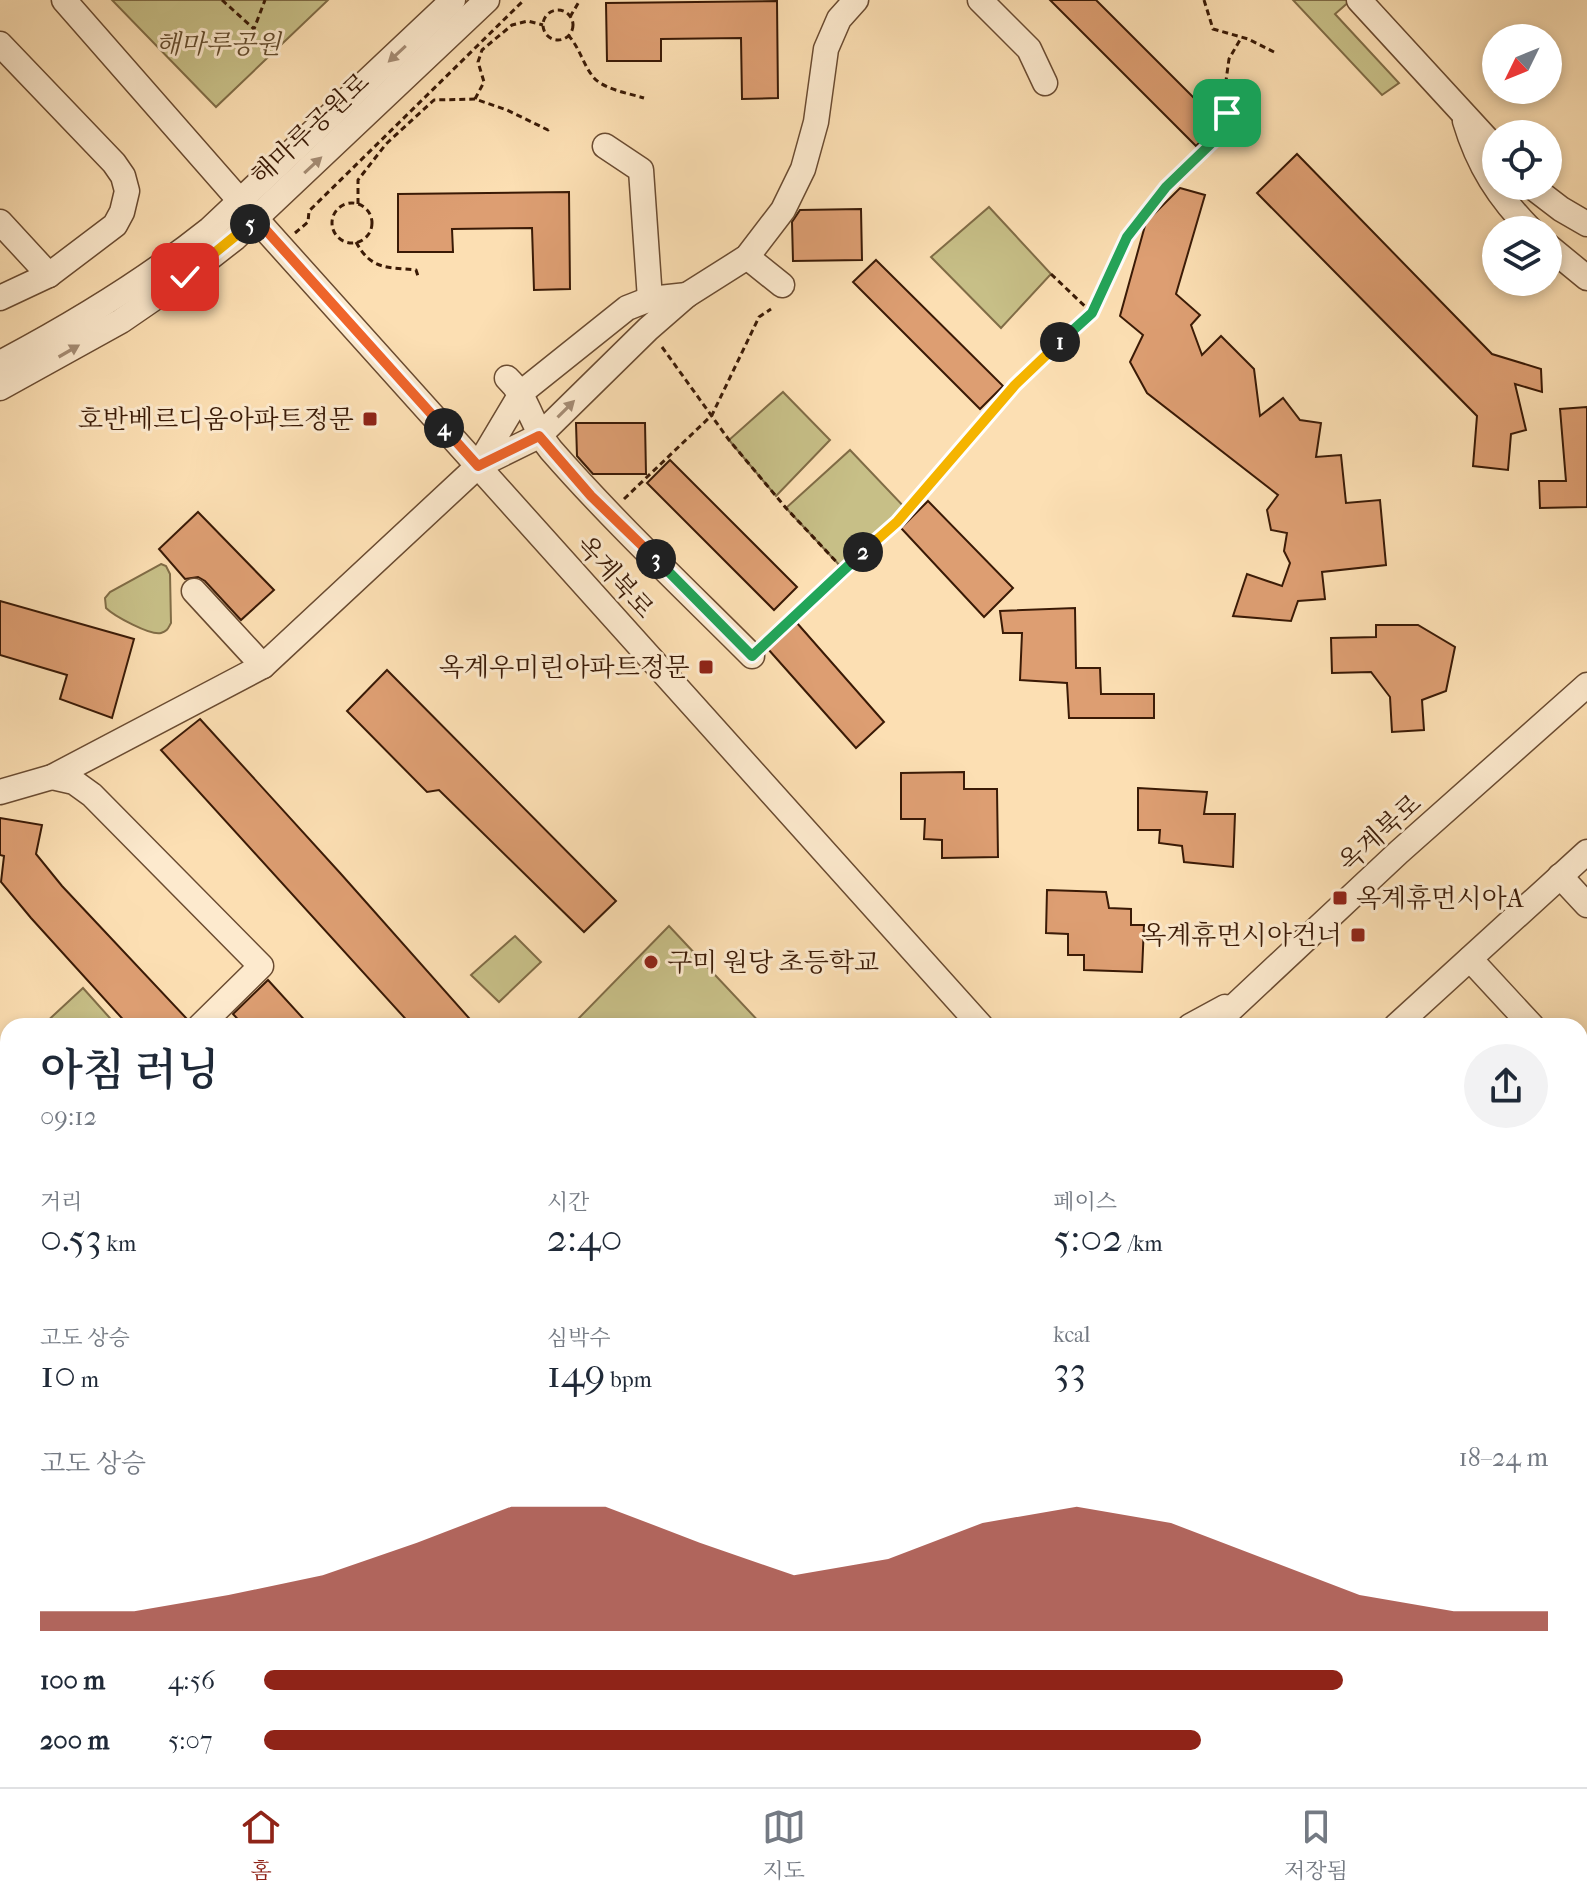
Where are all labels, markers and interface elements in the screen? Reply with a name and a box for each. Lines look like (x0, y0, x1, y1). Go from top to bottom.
north arrow (1482, 24, 1562, 104)
map controls (1482, 24, 1562, 296)
park label: 해마루공원 (155, 29, 283, 60)
one-way arrow (387, 44, 406, 62)
street label: 해마루공원로 (244, 66, 376, 192)
pin (1193, 79, 1261, 147)
icon: arrive (1205, 91, 1249, 135)
button: locate (1482, 120, 1562, 200)
one-way arrow (303, 157, 322, 175)
pin: 5 (230, 204, 270, 244)
text: 5 (245, 211, 255, 237)
button: layers (1482, 216, 1562, 296)
pin (151, 243, 219, 311)
icon: check (163, 255, 207, 299)
pin: 1 (1040, 322, 1080, 362)
text: 1 (1056, 329, 1064, 355)
one-way arrow (57, 344, 80, 358)
one-way arrow (556, 401, 575, 419)
place label: 호반베르디움아파트정문 (78, 404, 354, 435)
pin: 4 (424, 408, 464, 448)
marker: 호반베르디움아파트정문 (361, 410, 379, 428)
text: 4 (438, 415, 451, 441)
street label: 옥계북로 (570, 529, 660, 625)
pin: 2 (843, 532, 883, 572)
pin: 3 (636, 539, 676, 579)
text: 2 (857, 539, 869, 565)
text: 3 (651, 546, 661, 572)
place label: 옥계우미린아파트정문 (439, 652, 690, 683)
marker: 옥계우미린아파트정문 (697, 658, 715, 676)
street label: 옥계북로 (1332, 788, 1428, 878)
place label: 옥계휴먼시아A (1356, 883, 1525, 914)
marker: 옥계휴먼시아A (1331, 889, 1349, 907)
place label: 옥계휴먼시아건너 (1141, 920, 1342, 951)
marker: 옥계휴먼시아건너 (1349, 926, 1367, 944)
place label: 구미 원당 초등학교 (667, 947, 879, 978)
marker: 구미 원당 초등학교 (642, 953, 660, 971)
button: share (1464, 1044, 1548, 1128)
text: 아침 러닝 (40, 1045, 219, 1096)
text: 09:12 (40, 1101, 97, 1132)
text: 거리 (40, 1189, 83, 1215)
text: 시간 (547, 1189, 589, 1215)
text: 페이스 (1053, 1189, 1117, 1215)
text: 0.53 (40, 1215, 102, 1261)
text: 2:40 (547, 1215, 623, 1261)
text: 5:02 (1053, 1215, 1123, 1261)
text: km (102, 1231, 136, 1257)
text: /km (1123, 1231, 1163, 1257)
text: kcal (1053, 1322, 1090, 1348)
text: 고도 상승 (40, 1325, 130, 1351)
text: 심박수 (547, 1325, 610, 1351)
text: 33 (1053, 1348, 1086, 1394)
text: 10 (40, 1351, 76, 1397)
text: 149 (547, 1351, 606, 1397)
text: m (76, 1367, 99, 1393)
text: bpm (606, 1367, 652, 1393)
text: 18–24 m (1458, 1442, 1548, 1473)
text: 고도 상승 (40, 1448, 146, 1479)
text: 100 m (40, 1665, 105, 1696)
text: 4:56 (168, 1665, 215, 1696)
text: 200 m (40, 1725, 109, 1756)
text: 5:07 (168, 1725, 212, 1756)
tab: 홈 (239, 1805, 283, 1884)
tab: 지도 (762, 1805, 806, 1884)
tab: 저장됨 (1284, 1805, 1348, 1884)

